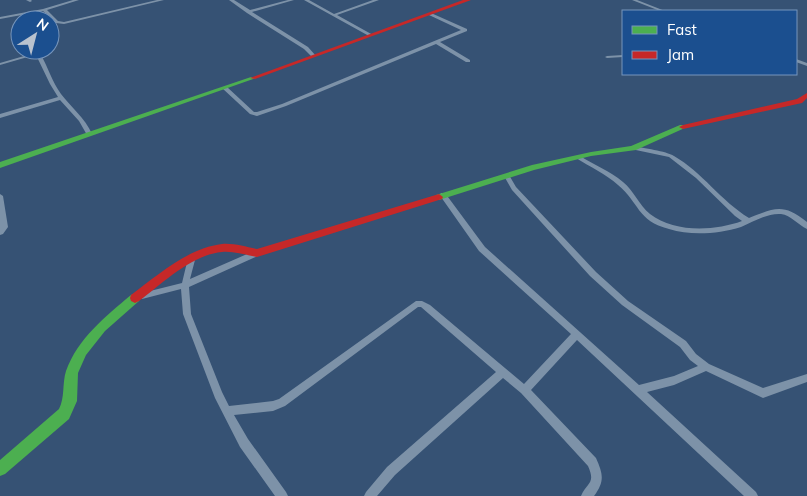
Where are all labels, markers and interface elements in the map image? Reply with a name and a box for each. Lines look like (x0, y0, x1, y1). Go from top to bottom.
north arrow (10, 10, 60, 60)
legend (622, 10, 797, 75)
text: N (33, 14, 52, 35)
text: Fast (667, 20, 697, 39)
text: Jam (667, 45, 694, 64)

